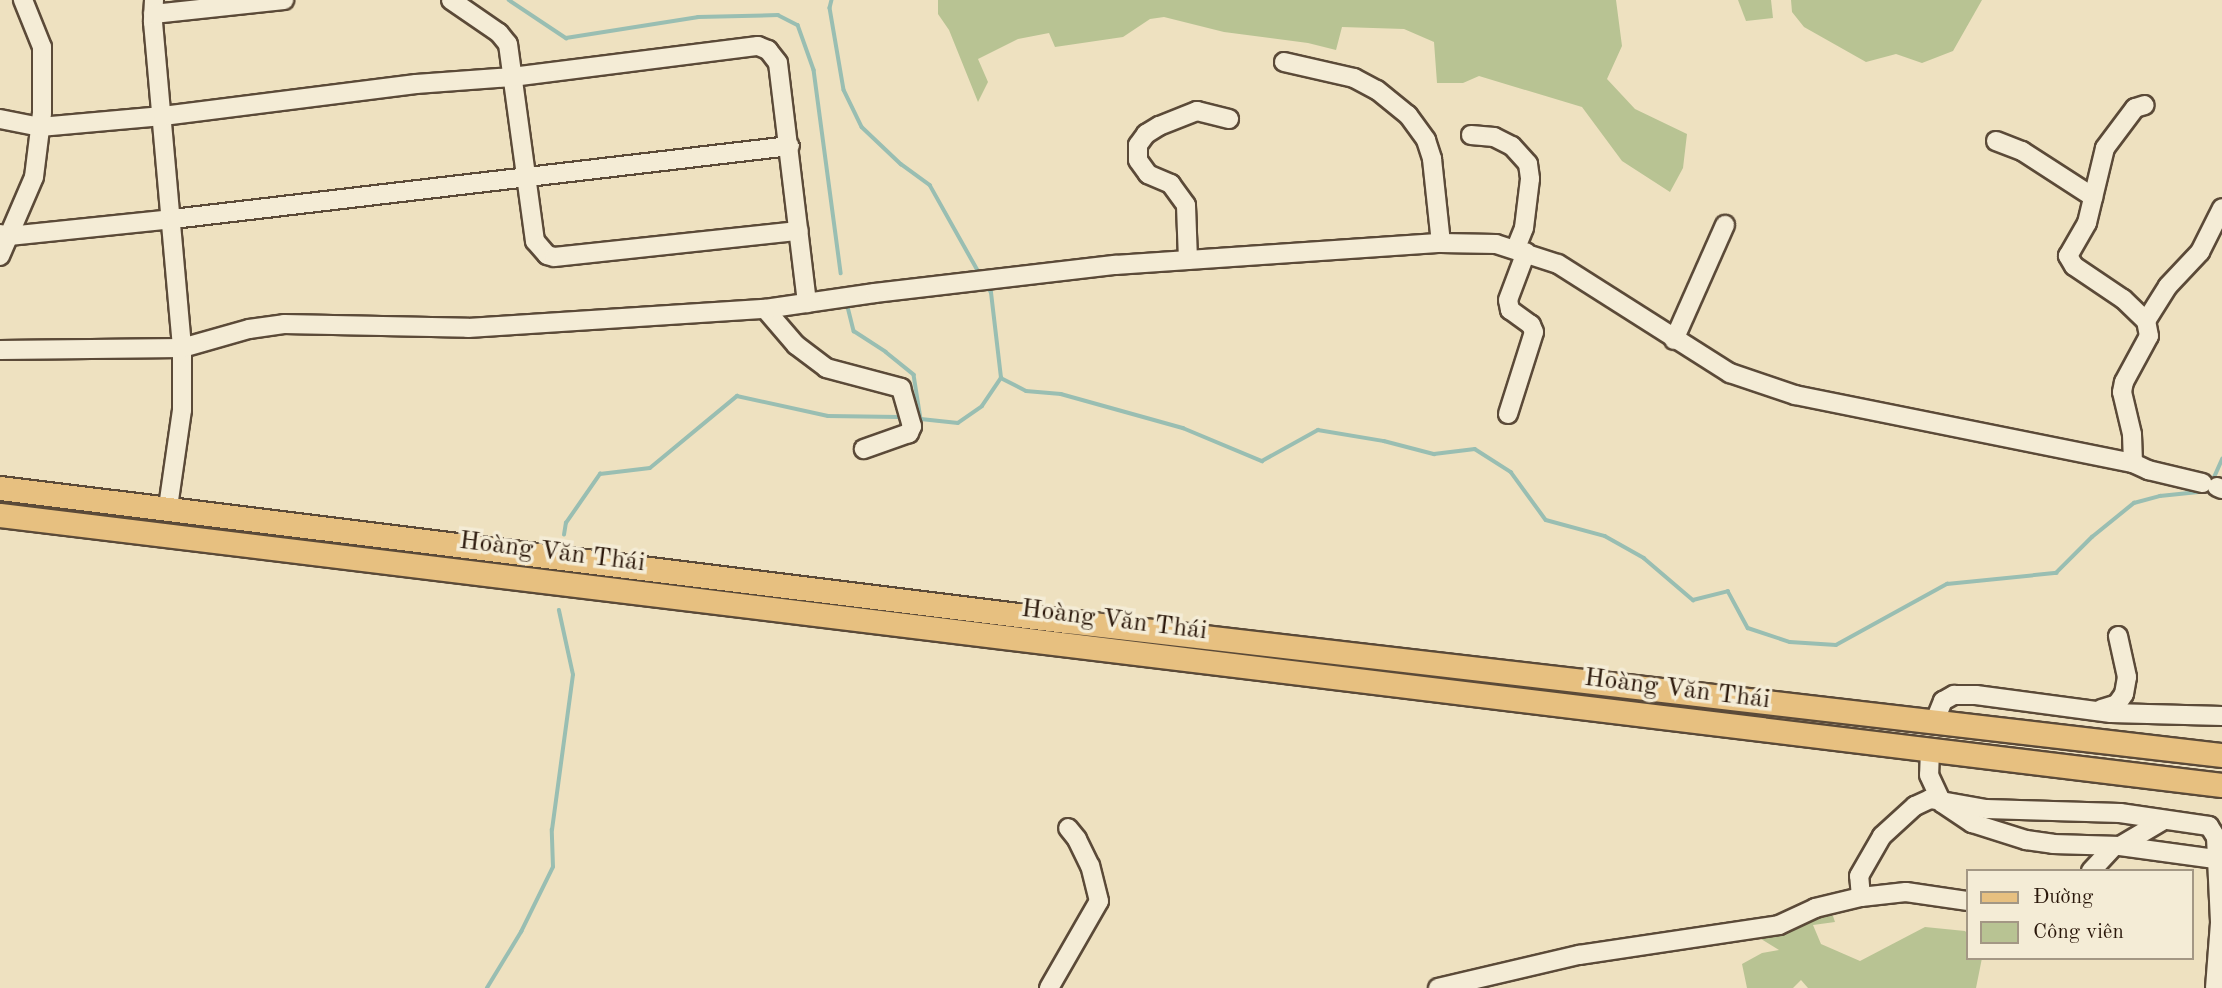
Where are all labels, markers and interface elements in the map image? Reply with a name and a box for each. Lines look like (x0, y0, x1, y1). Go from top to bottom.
street label: Hoàng Văn Thái (457, 526, 647, 580)
street label: Hoàng Văn Thái (1019, 594, 1209, 648)
street label: Hoàng Văn Thái (1582, 663, 1772, 717)
legend (1966, 869, 2194, 960)
text: Đường (2033, 887, 2093, 908)
text: Công viên (2033, 922, 2124, 943)

